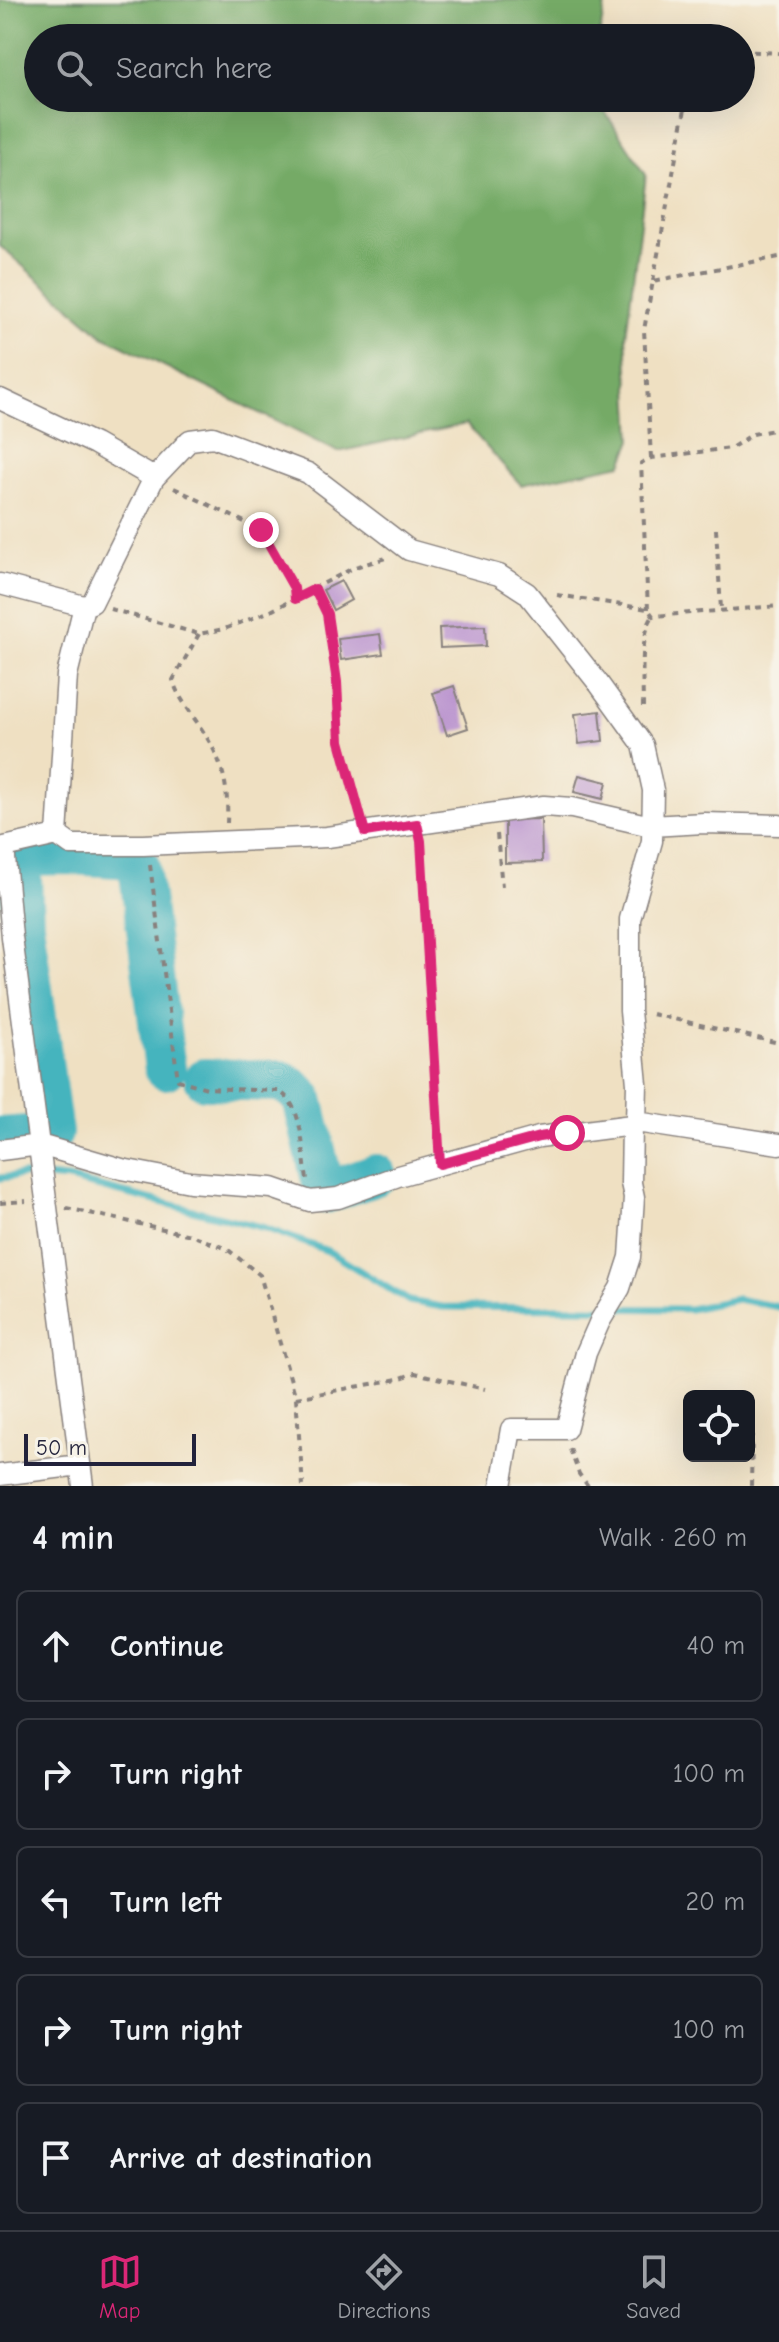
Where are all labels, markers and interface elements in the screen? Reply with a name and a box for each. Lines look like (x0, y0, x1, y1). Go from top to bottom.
search box (24, 24, 755, 112)
icon: search (52, 46, 96, 90)
text: Search here (116, 51, 272, 86)
route end (243, 512, 279, 548)
route start (549, 1115, 585, 1151)
map controls (683, 1390, 755, 1462)
button: locate (683, 1390, 755, 1462)
scale bar (24, 1430, 196, 1466)
text: 50 m (36, 1435, 87, 1461)
text: 4 min (32, 1518, 114, 1558)
text: Walk · 260 m (599, 1523, 747, 1553)
icon: ahead (34, 1624, 78, 1668)
text: Continue (110, 1629, 224, 1664)
text: 40 m (686, 1631, 745, 1661)
icon: right (34, 1752, 78, 1796)
text: Turn right (110, 1757, 242, 1792)
text: 100 m (673, 1759, 745, 1789)
icon: left (34, 1880, 78, 1924)
text: Turn left (110, 1885, 222, 1920)
text: 20 m (685, 1887, 745, 1917)
icon: right (34, 2008, 78, 2052)
text: Turn right (110, 2013, 242, 2048)
text: 100 m (673, 2015, 745, 2045)
icon: arrive (34, 2136, 78, 2180)
text: Arrive at destination (110, 2141, 372, 2176)
tab: Map (98, 2250, 142, 2324)
tab: Directions (338, 2250, 431, 2324)
tab: Saved (626, 2250, 681, 2324)

